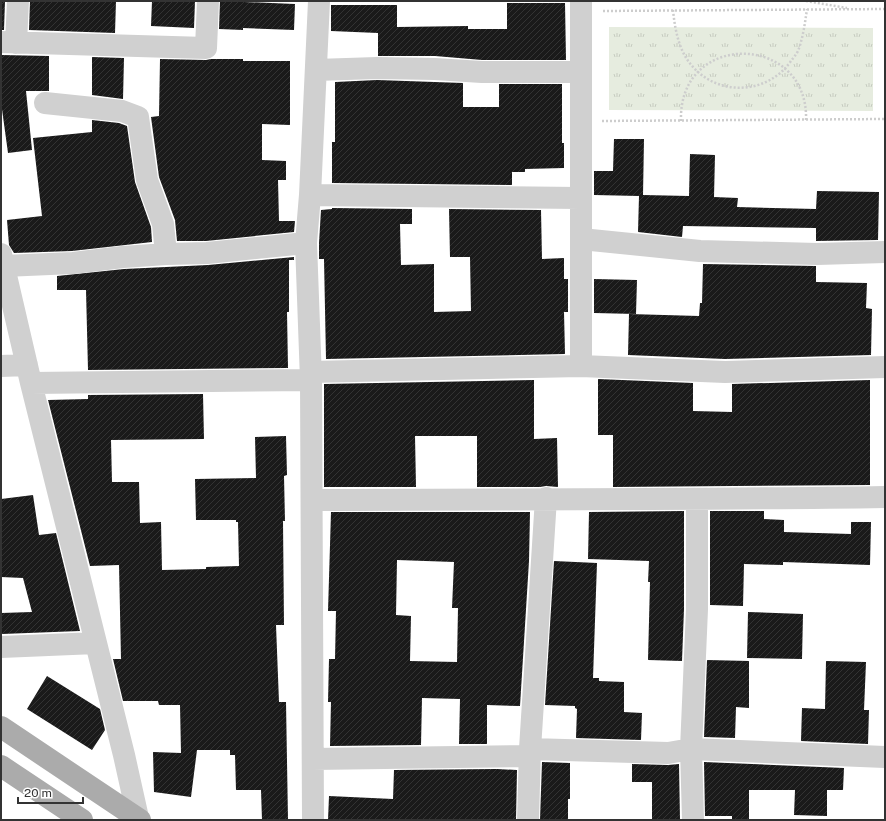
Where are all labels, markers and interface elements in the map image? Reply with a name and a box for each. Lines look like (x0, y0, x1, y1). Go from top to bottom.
scale bar (18, 779, 83, 805)
text: 20 m (24, 786, 52, 800)

